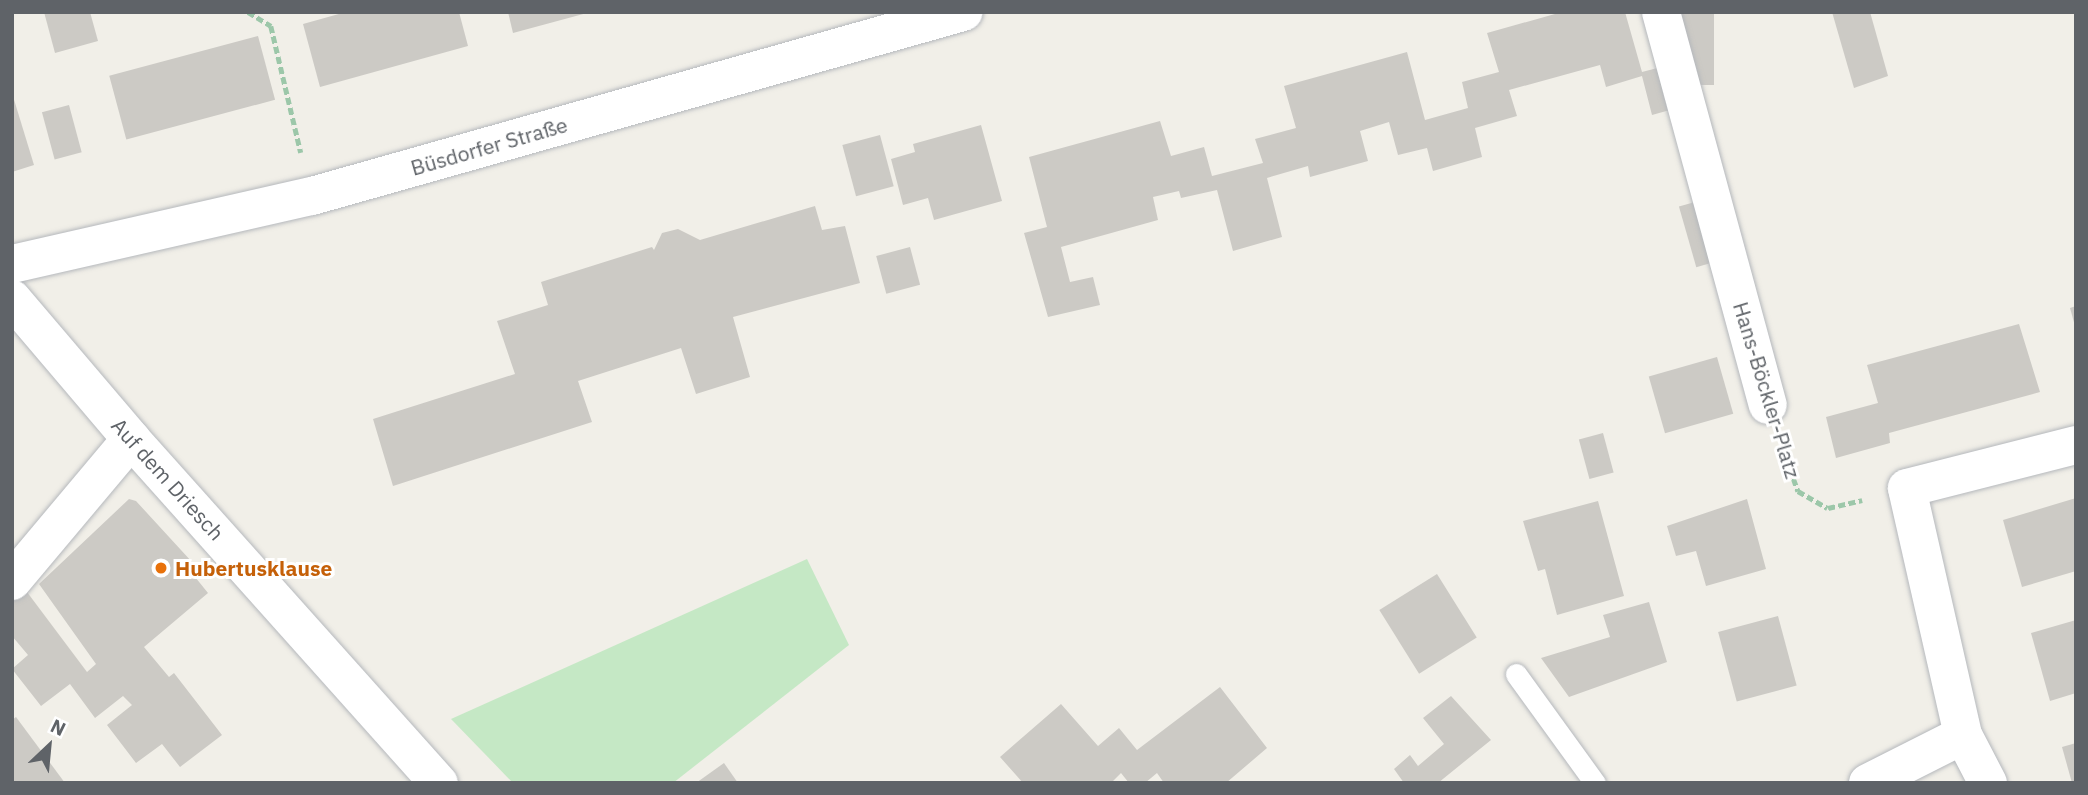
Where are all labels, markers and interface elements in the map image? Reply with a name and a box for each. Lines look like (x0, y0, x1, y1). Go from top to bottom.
street label: Büsdorfer Straße (408, 112, 570, 180)
street label: Hans-Böckler-Platz (1728, 299, 1806, 481)
street label: Auf dem Driesch (107, 413, 229, 545)
place label: Hubertusklause (175, 555, 332, 581)
marker: Hubertusklause (153, 560, 169, 576)
north arrow (14, 711, 84, 781)
text: N (47, 713, 70, 741)

